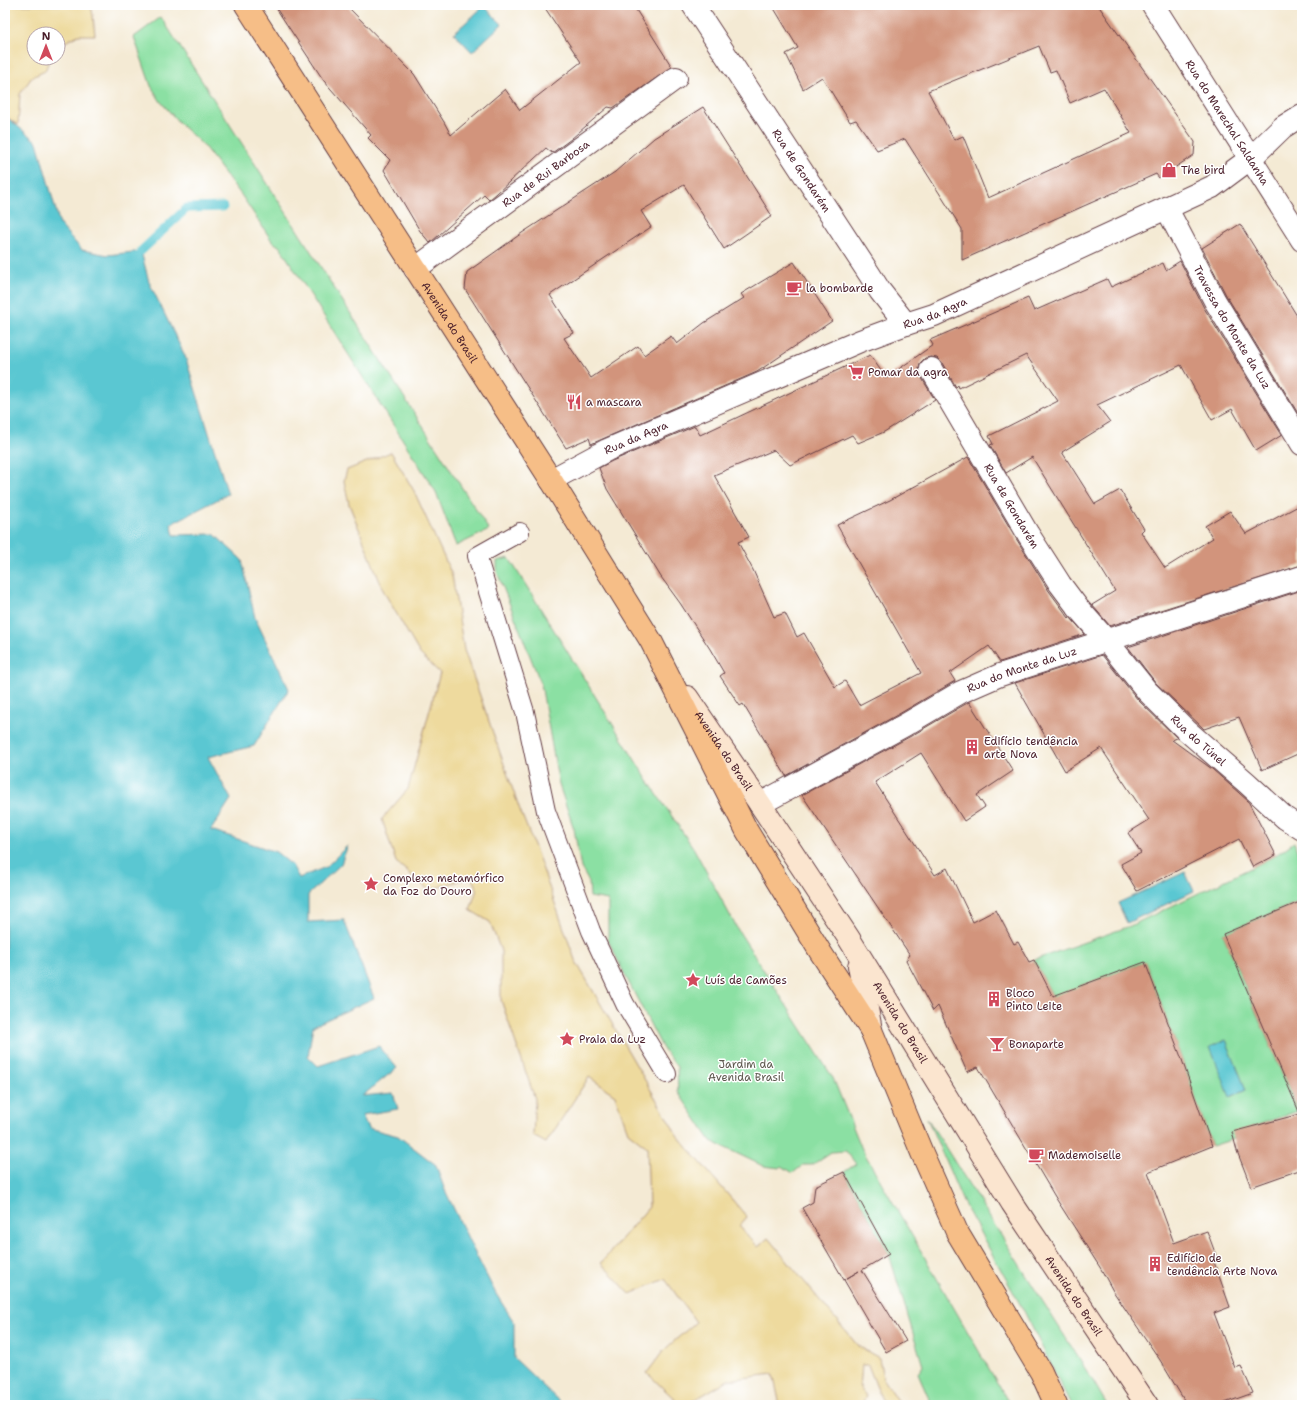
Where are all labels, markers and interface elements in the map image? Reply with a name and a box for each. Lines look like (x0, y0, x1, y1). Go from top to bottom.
north arrow (26, 26, 66, 66)
text: N (42, 29, 51, 44)
street label: Rua do Marechal Saldanha (1182, 57, 1273, 188)
street label: Rua de Gondarém (769, 126, 835, 216)
street label: Rua de Rui Barbosa (499, 136, 593, 210)
shop icon: The bird (1160, 161, 1178, 179)
place label: The bird (1181, 163, 1225, 178)
street label: Travessa do Monte da Luz (1190, 263, 1274, 392)
street label: Avenida do Brasil (418, 279, 482, 366)
cafe icon: la bombarde (785, 279, 803, 297)
place label: la bombarde (806, 281, 873, 296)
street label: Rua da Agra (901, 293, 969, 332)
supermarket icon: Pomar da agra (847, 363, 865, 381)
place label: Pomar da agra (868, 365, 948, 380)
restaurant icon: a mascara (565, 393, 583, 411)
place label: a mascara (586, 395, 642, 410)
street label: Rua da Agra (602, 417, 670, 458)
street label: Rua de Gondarém (981, 461, 1043, 552)
street label: Rua do Monte da Luz (964, 643, 1079, 696)
street label: Avenida do Brasil (691, 708, 757, 794)
street label: Rua do Túnel (1167, 711, 1230, 770)
place label: Edifício tendência arte Nova (984, 734, 1078, 762)
building icon: Edifício tendência arte Nova (963, 738, 981, 756)
place label: Complexo metamórfico da Foz do Douro (383, 871, 504, 899)
place icon: Complexo metamórfico da Foz do Douro (362, 875, 380, 893)
place icon: Luís de Camões (684, 971, 702, 989)
place label: Luís de Camões (705, 973, 787, 988)
street label: Avenida do Brasil (870, 978, 932, 1066)
place label: Bloco Pinto Leite (1006, 986, 1062, 1014)
building icon: Bloco Pinto Leite (985, 990, 1003, 1008)
place icon: Praia da Luz (558, 1030, 576, 1048)
place label: Praia da Luz (579, 1032, 646, 1047)
bar icon: Bonaparte (988, 1035, 1006, 1053)
place label: Bonaparte (1009, 1037, 1064, 1052)
park label: Jardim da Avenida Brasil (708, 1057, 785, 1085)
cafe icon: Mademoiselle (1027, 1146, 1045, 1164)
place label: Mademoiselle (1048, 1148, 1121, 1163)
place label: Edifício de tendência Arte Nova (1167, 1251, 1277, 1279)
street label: Avenida do Brasil (1042, 1253, 1107, 1339)
building icon: Edifício de tendência Arte Nova (1146, 1255, 1164, 1273)

